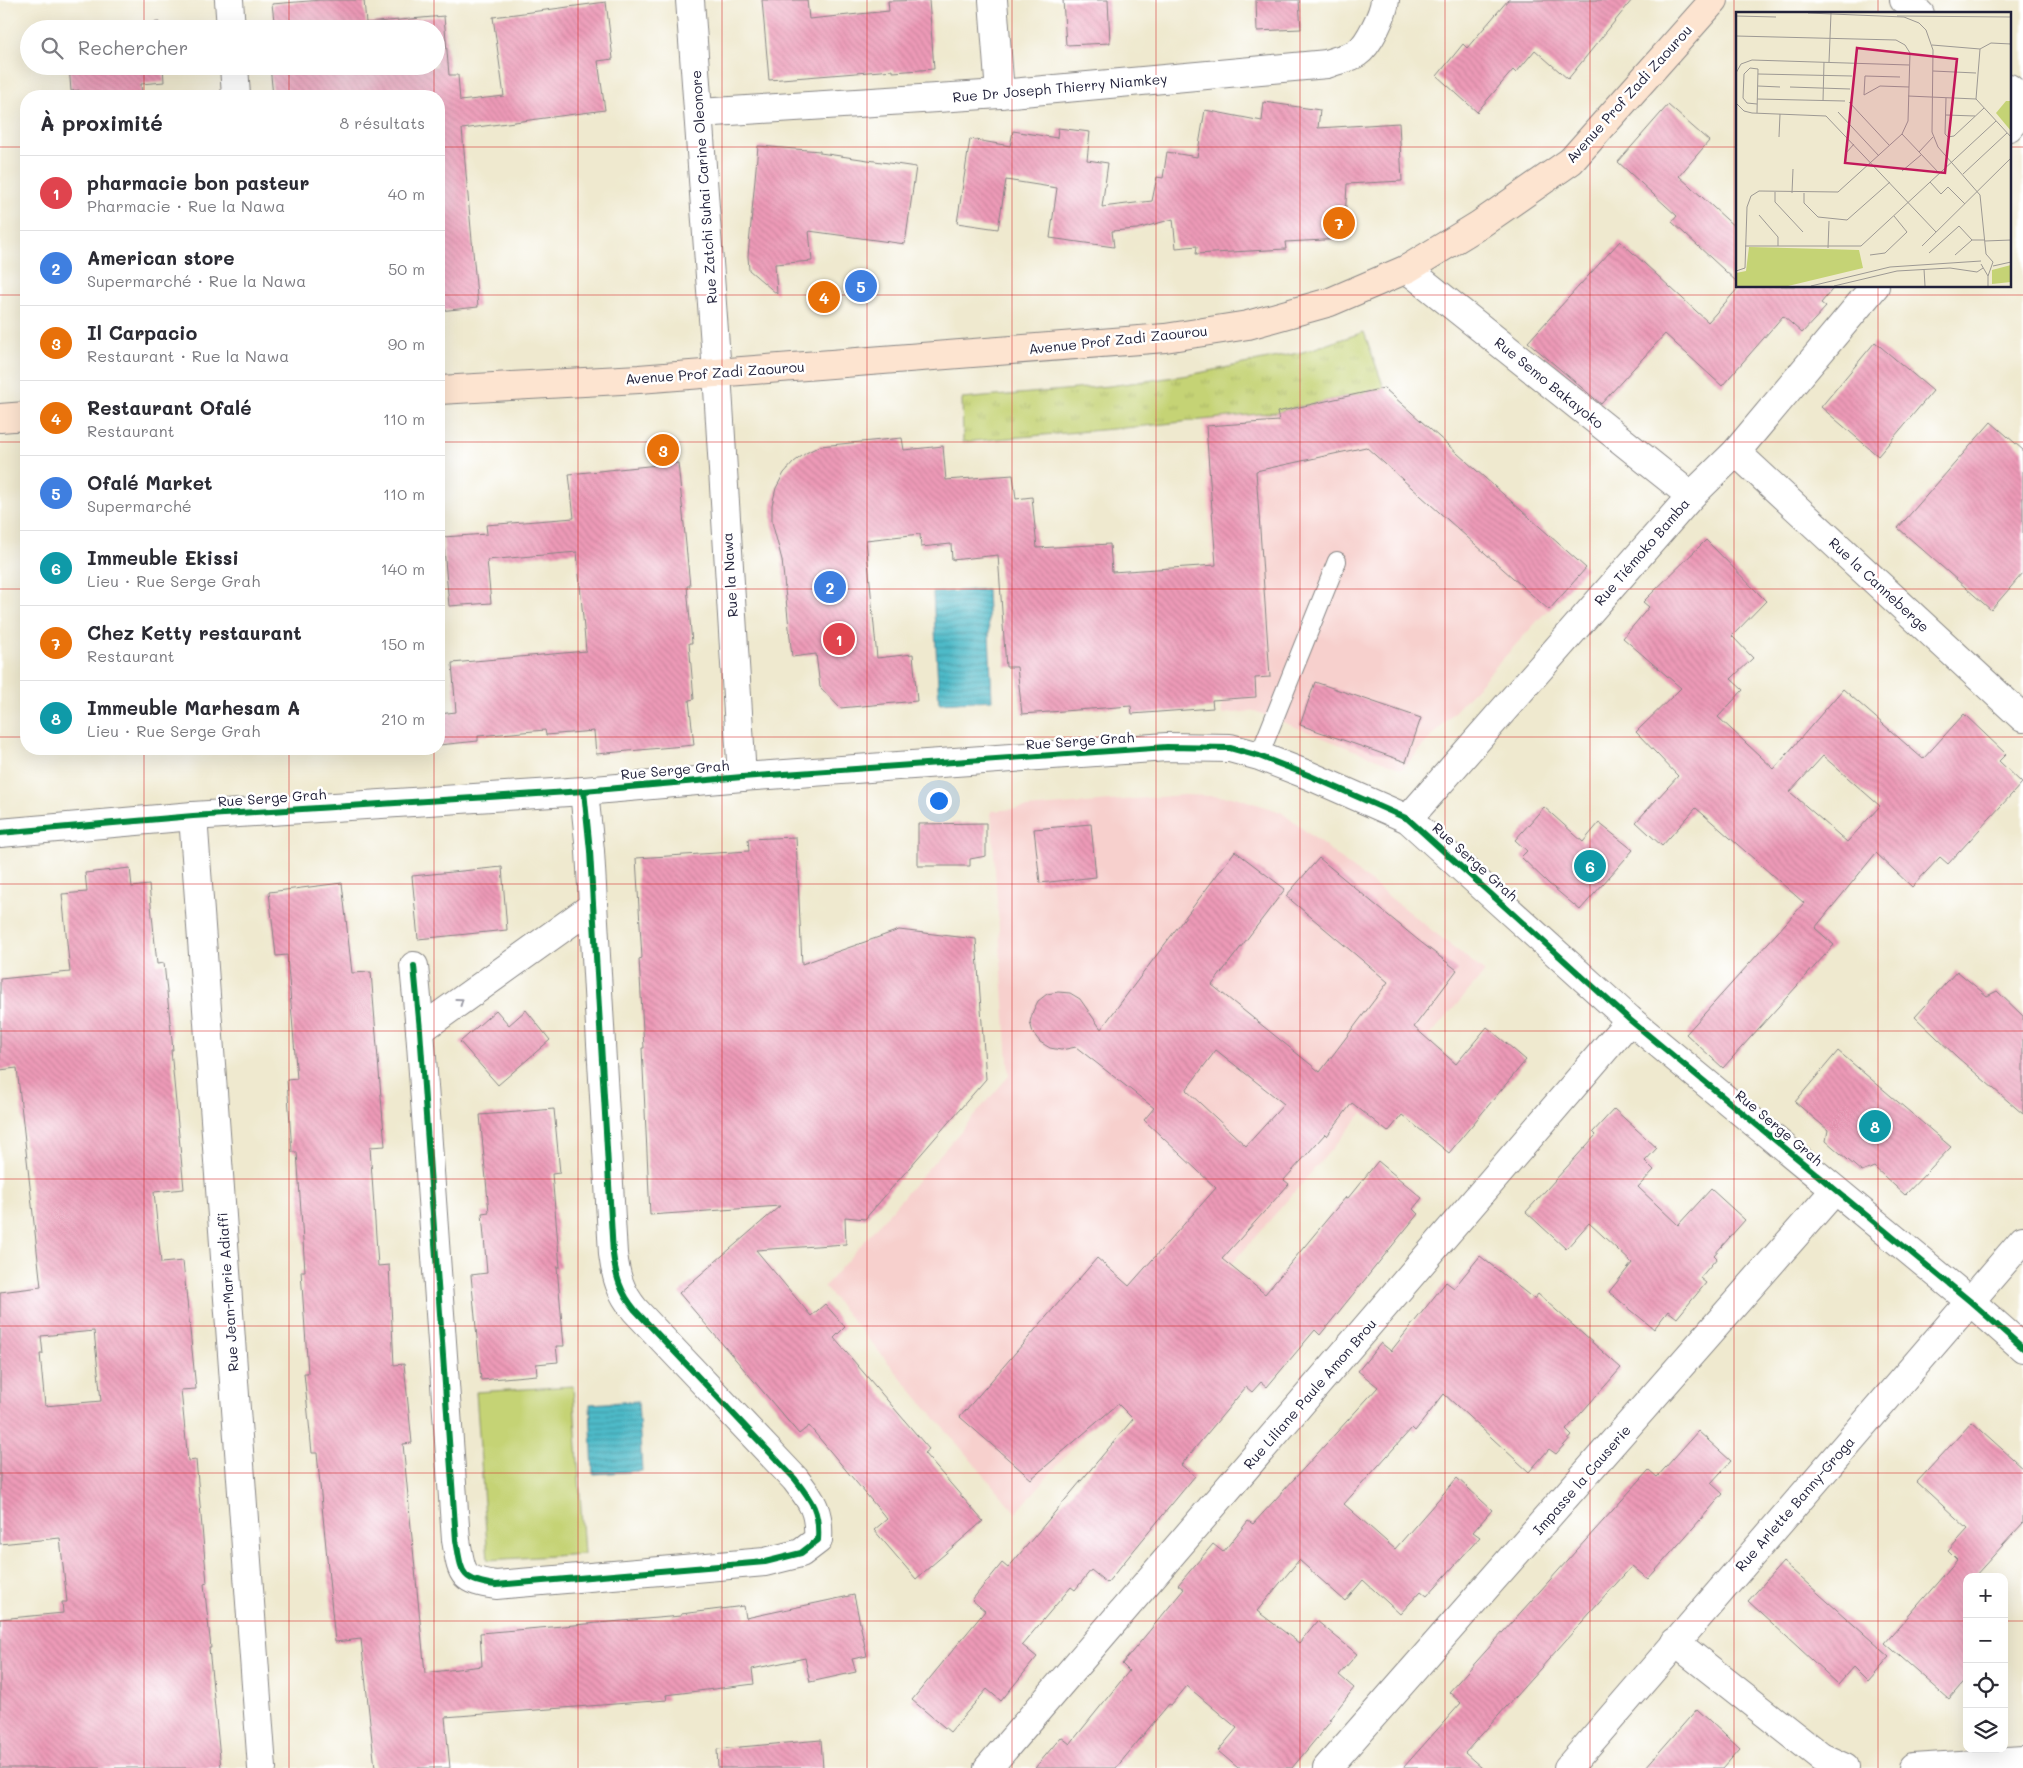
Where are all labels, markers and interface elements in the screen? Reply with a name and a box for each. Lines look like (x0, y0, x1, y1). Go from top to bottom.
inset map (1736, 12, 2010, 288)
search box (20, 20, 445, 75)
street label: Avenue Prof Zadi Zaourou (1561, 21, 1696, 167)
icon: search (38, 34, 66, 62)
text: Rechercher (78, 35, 188, 60)
street label: Rue Dr Joseph Thierry Niamkey (952, 69, 1168, 106)
street label: Rue Zatchi Suhai Carine Oleonore (686, 70, 721, 304)
text: À proximité (40, 109, 163, 136)
text: 8 résultats (340, 112, 425, 133)
text: pharmacie bon pasteur (87, 170, 309, 195)
text: 1 (52, 183, 60, 204)
text: 40 m (388, 183, 425, 204)
text: Pharmacie · Rue la Nawa (87, 195, 285, 216)
pin: 7 (1323, 204, 1355, 242)
text: American store (87, 245, 235, 270)
text: 2 (52, 258, 60, 279)
text: 50 m (388, 258, 425, 279)
pin: 5 (845, 267, 877, 305)
text: Supermarché · Rue la Nawa (87, 270, 306, 291)
pin: 4 (808, 278, 840, 316)
text: Il Carpacio (87, 320, 197, 345)
street label: Avenue Prof Zadi Zaourou (1028, 321, 1208, 358)
text: 3 (51, 333, 61, 354)
text: 90 m (388, 333, 425, 354)
street label: Rue Semo Bakayoko (1491, 333, 1608, 433)
text: Restaurant · Rue la Nawa (87, 345, 289, 366)
street label: Avenue Prof Zadi Zaourou (625, 357, 805, 388)
text: Restaurant Ofalé (87, 395, 251, 420)
text: 4 (51, 408, 61, 429)
text: 110 m (383, 408, 425, 429)
text: Restaurant (87, 420, 175, 441)
pin: 3 (647, 431, 679, 469)
text: Ofalé Market (87, 470, 212, 495)
text: 5 (51, 483, 61, 504)
text: 110 m (383, 483, 425, 504)
street label: Rue Tiémoko Bamba (1590, 494, 1694, 609)
text: Supermarché (87, 495, 192, 516)
street label: Rue la Nawa (717, 532, 742, 618)
street label: Rue la Canneberge (1825, 533, 1934, 636)
text: Immeuble Ekissi (87, 545, 239, 570)
text: 6 (51, 558, 61, 579)
text: 140 m (381, 558, 425, 579)
pin: 2 (814, 568, 846, 606)
text: Lieu · Rue Serge Grah (87, 570, 260, 591)
text: Chez Ketty restaurant (87, 620, 302, 645)
pin: 1 (823, 620, 855, 658)
text: 7 (52, 633, 60, 654)
text: 150 m (381, 633, 425, 654)
text: Restaurant (87, 645, 175, 666)
text: Immeuble Marhesam A (87, 695, 300, 720)
text: 8 (51, 708, 61, 729)
text: 210 m (381, 708, 425, 729)
text: Lieu · Rue Serge Grah (87, 720, 260, 741)
street label: Rue Serge Grah (1025, 727, 1135, 754)
street label: Rue Serge Grah (620, 755, 730, 784)
street label: Rue Serge Grah (217, 784, 327, 811)
your location (926, 788, 952, 814)
street label: Rue Serge Grah (1429, 818, 1522, 905)
pin: 6 (1574, 847, 1606, 885)
one-way arrow (454, 998, 463, 1007)
street label: Rue Serge Grah (1732, 1085, 1827, 1170)
pin: 8 (1859, 1107, 1891, 1145)
street label: Rue Jean-Marie Adiaffi (212, 1212, 243, 1372)
street label: Rue Liliane Paule Amon Brou (1239, 1314, 1380, 1473)
street label: Impasse la Causerie (1529, 1421, 1635, 1539)
street label: Rue Arlette Banny-Groga (1731, 1432, 1858, 1575)
map controls (1963, 1573, 2008, 1753)
button: + (1963, 1573, 2008, 1618)
button: − (1963, 1618, 2008, 1663)
button: locate (1963, 1663, 2008, 1708)
button: layers (1963, 1708, 2008, 1753)

